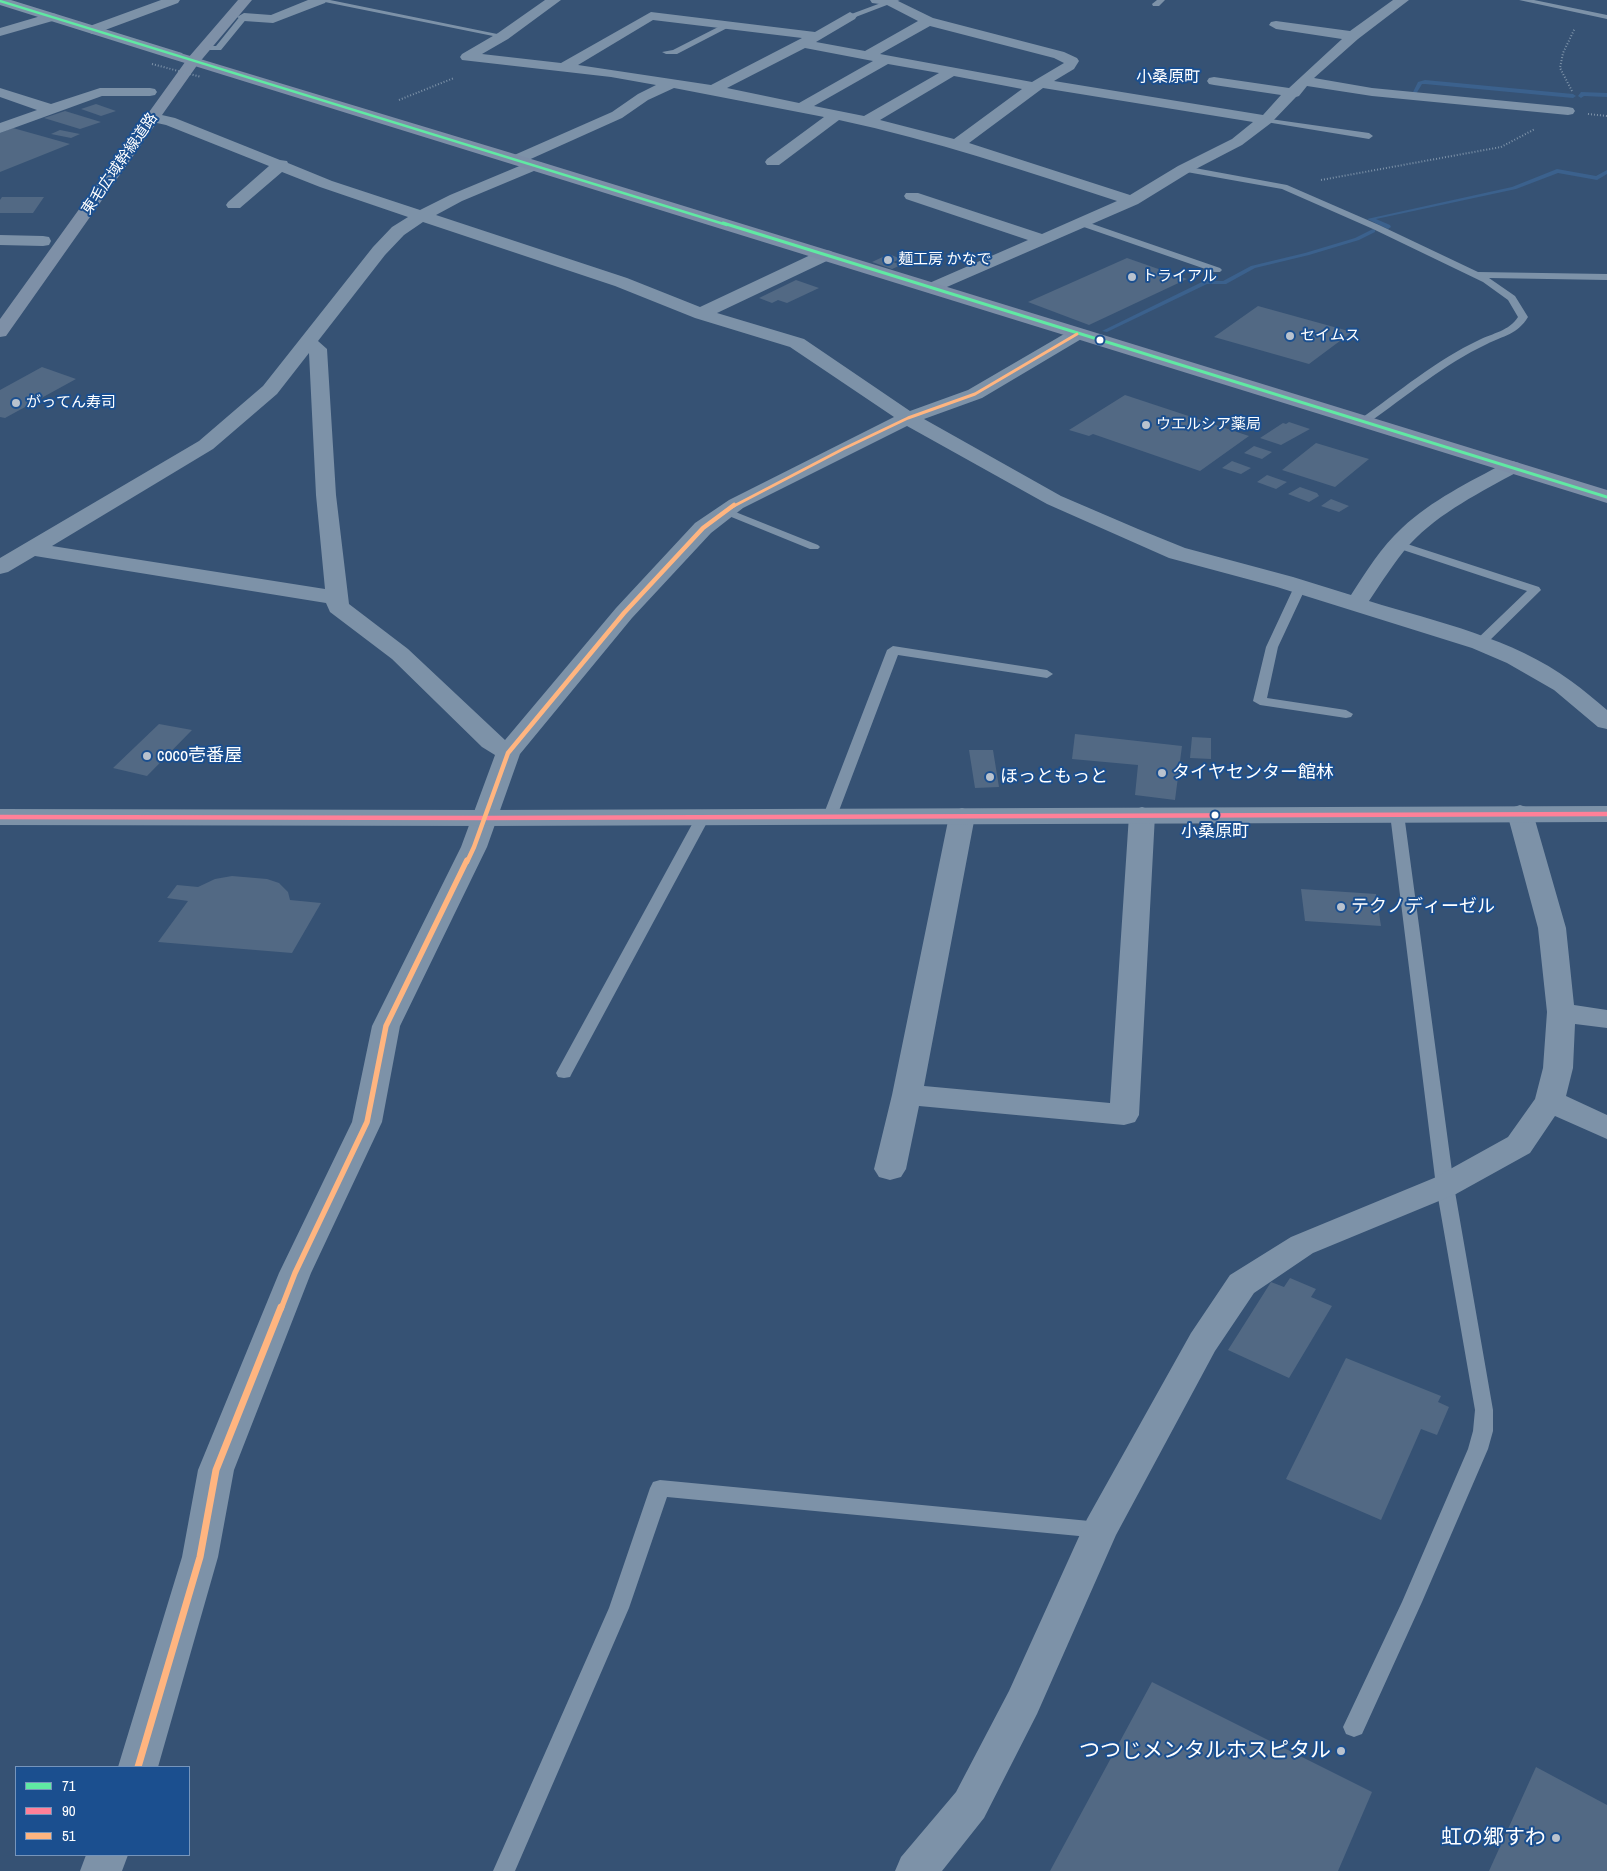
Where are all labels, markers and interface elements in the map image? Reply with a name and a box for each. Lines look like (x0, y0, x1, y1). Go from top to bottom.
district label: 小桑原町 (1136, 68, 1200, 88)
street label: 東毛広域幹線道路 (78, 110, 162, 218)
place label: 麺工房 かなで (898, 251, 991, 269)
marker: 麺工房 かなで (882, 254, 894, 266)
place label: トライアル (1142, 268, 1217, 286)
marker: トライアル (1126, 271, 1138, 283)
place label: セイムス (1300, 327, 1360, 345)
marker: セイムス (1284, 330, 1296, 342)
unlabelled marker (1095, 335, 1105, 345)
place label: がってん寿司 (26, 394, 116, 412)
marker: がってん寿司 (10, 397, 22, 409)
place label: ウエルシア薬局 (1156, 416, 1261, 434)
marker: ウエルシア薬局 (1140, 419, 1152, 431)
place label: coco壱番屋 (157, 745, 242, 767)
marker: coco壱番屋 (141, 750, 153, 762)
place label: タイヤセンター館林 (1172, 762, 1334, 784)
place label: ほっともっと (1000, 766, 1108, 788)
marker: タイヤセンター館林 (1156, 767, 1168, 779)
marker: ほっともっと (984, 771, 996, 783)
marker: 小桑原町 (1210, 810, 1220, 820)
place label: 小桑原町 (1181, 822, 1249, 842)
place label: テクノディーゼル (1351, 896, 1495, 918)
marker: テクノディーゼル (1335, 901, 1347, 913)
place label: つつじメンタルホスピタル (1079, 1738, 1331, 1764)
marker: つつじメンタルホスピタル (1335, 1745, 1347, 1757)
legend (15, 1766, 190, 1856)
text: 71 (62, 1775, 76, 1796)
text: 90 (62, 1800, 76, 1821)
text: 51 (62, 1825, 76, 1846)
place label: 虹の郷すわ (1441, 1825, 1546, 1851)
marker: 虹の郷すわ (1550, 1832, 1562, 1844)

